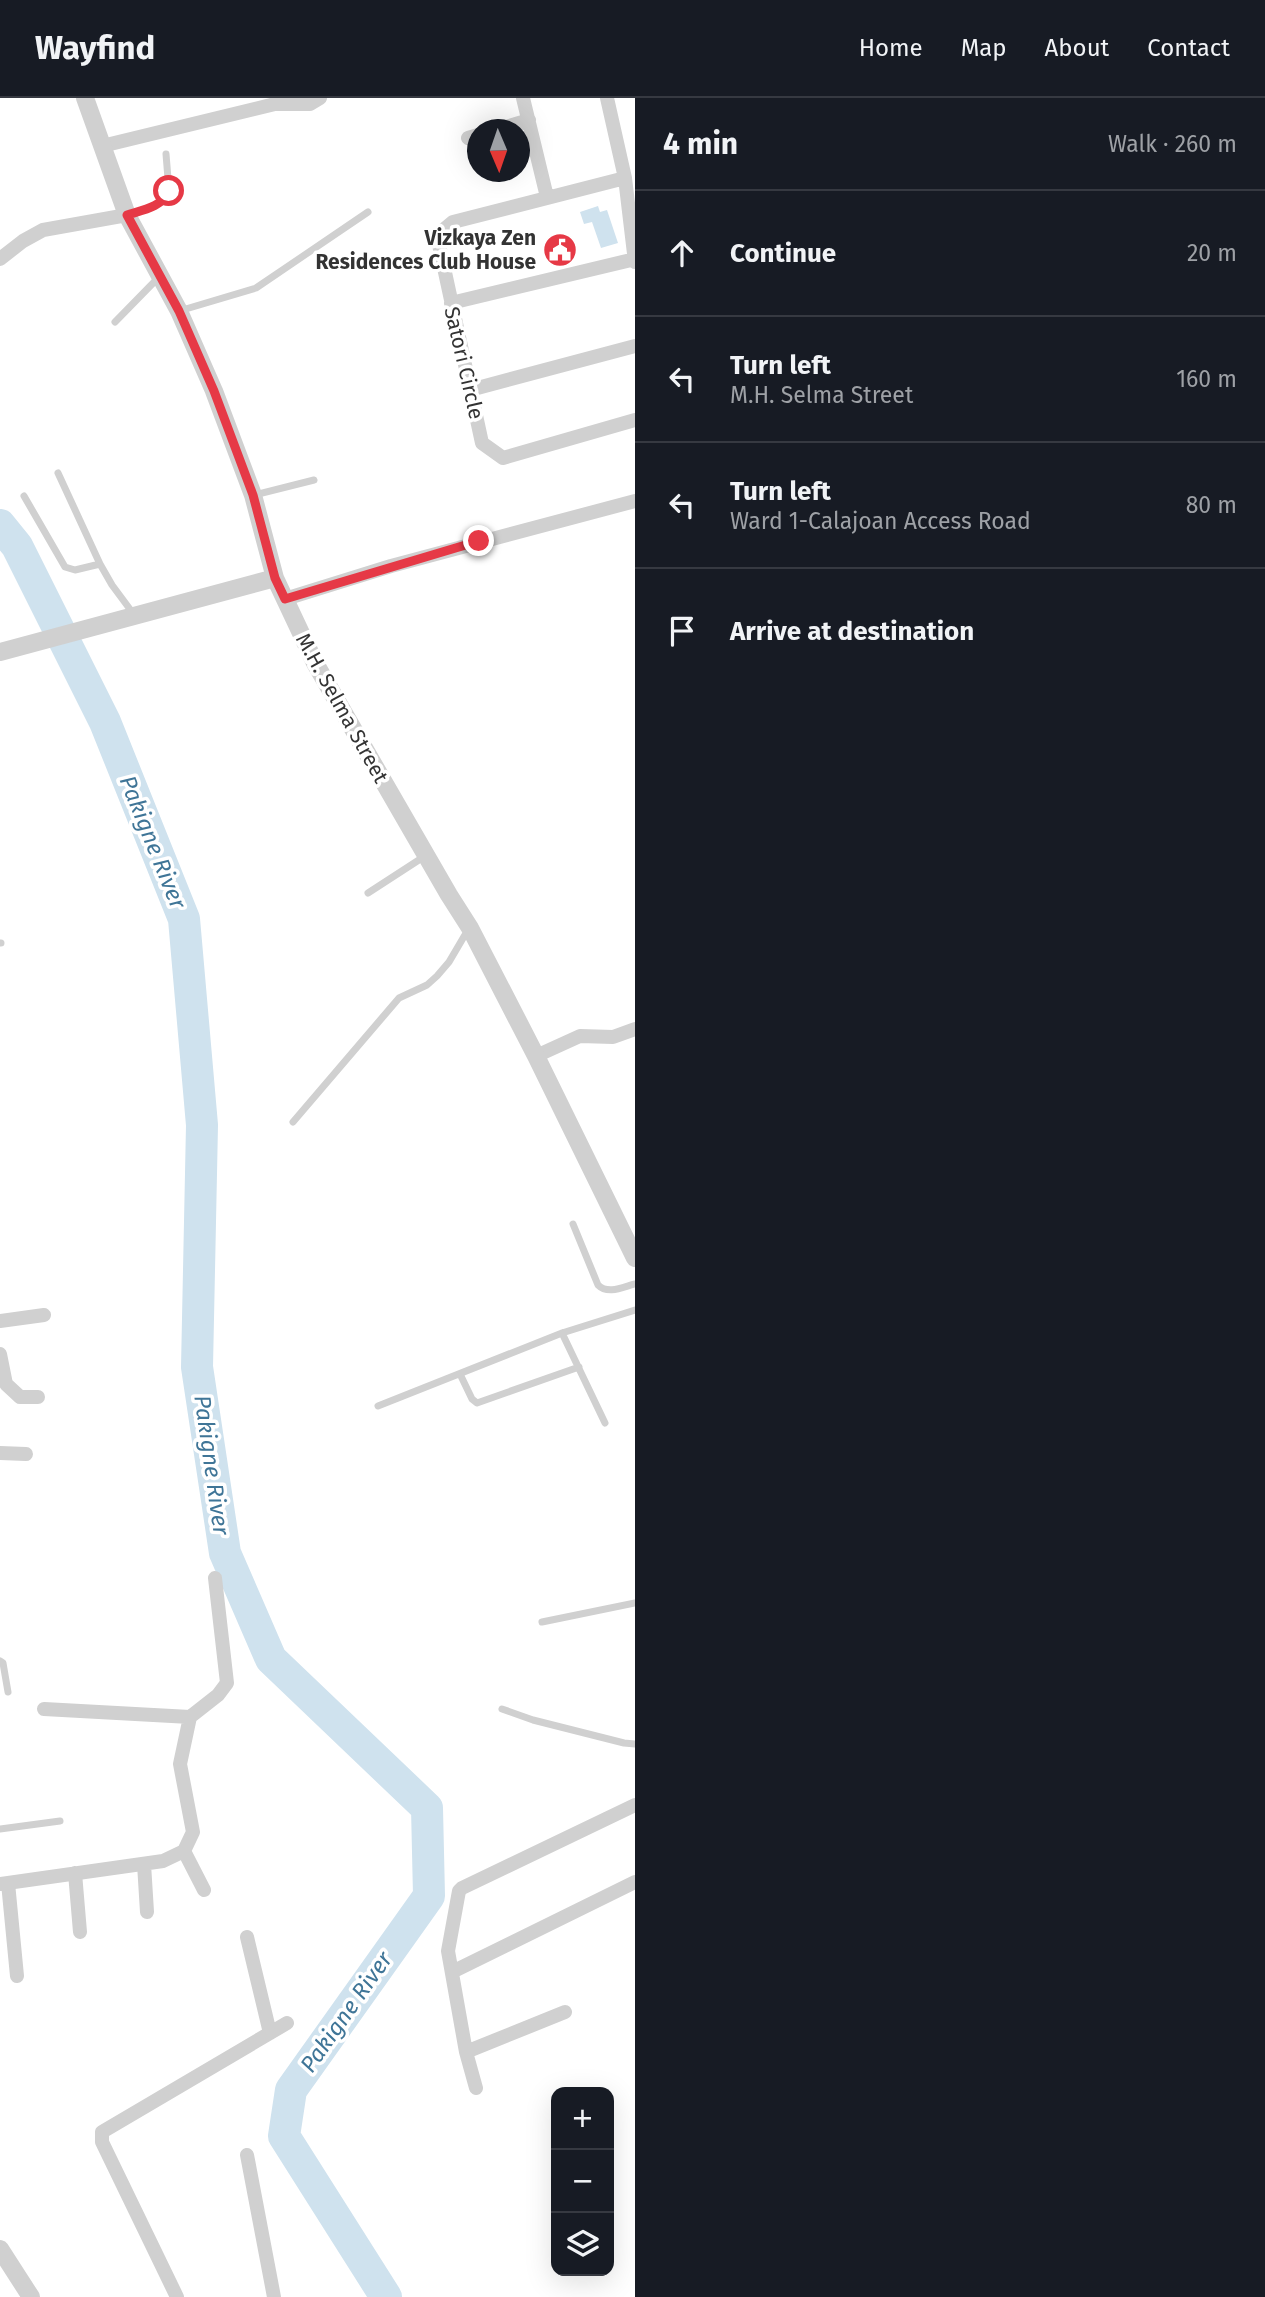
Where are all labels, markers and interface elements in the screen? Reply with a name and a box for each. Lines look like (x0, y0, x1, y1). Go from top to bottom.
text: Wayfind (35, 28, 155, 68)
text: Home (859, 34, 923, 62)
text: Map (961, 34, 1007, 62)
text: About (1045, 34, 1109, 62)
text: Contact (1147, 34, 1230, 62)
north arrow (467, 119, 530, 182)
text: 4 min (663, 126, 738, 162)
text: Walk · 260 m (1108, 130, 1237, 158)
route start (153, 175, 184, 206)
place label: Vizkaya Zen Residences Club House (315, 225, 536, 275)
public building icon: Vizkaya Zen Residences Club House (541, 231, 579, 269)
icon: ahead (663, 234, 701, 272)
text: Continue (730, 238, 836, 269)
text: 20 m (1187, 239, 1237, 267)
street label: Satori Circle (438, 304, 490, 422)
text: Turn left (730, 350, 831, 381)
icon: left (663, 360, 701, 398)
text: 160 m (1176, 365, 1237, 393)
text: M.H. Selma Street (730, 381, 913, 409)
text: Turn left (730, 476, 831, 507)
icon: left (663, 486, 701, 524)
text: 80 m (1186, 491, 1237, 519)
text: Ward 1-Calajoan Access Road (730, 507, 1031, 535)
route end (463, 525, 494, 556)
icon: arrive (663, 612, 701, 650)
text: Arrive at destination (730, 616, 974, 647)
street label: M.H. Selma Street (290, 629, 394, 788)
water label: Pakigne River (114, 771, 193, 914)
water label: Pakigne River (188, 1393, 236, 1538)
water label: Pakigne River (294, 1945, 399, 2078)
map controls (551, 2087, 614, 2276)
button: + (551, 2087, 614, 2150)
button: − (551, 2150, 614, 2213)
button: layers (551, 2213, 614, 2276)

